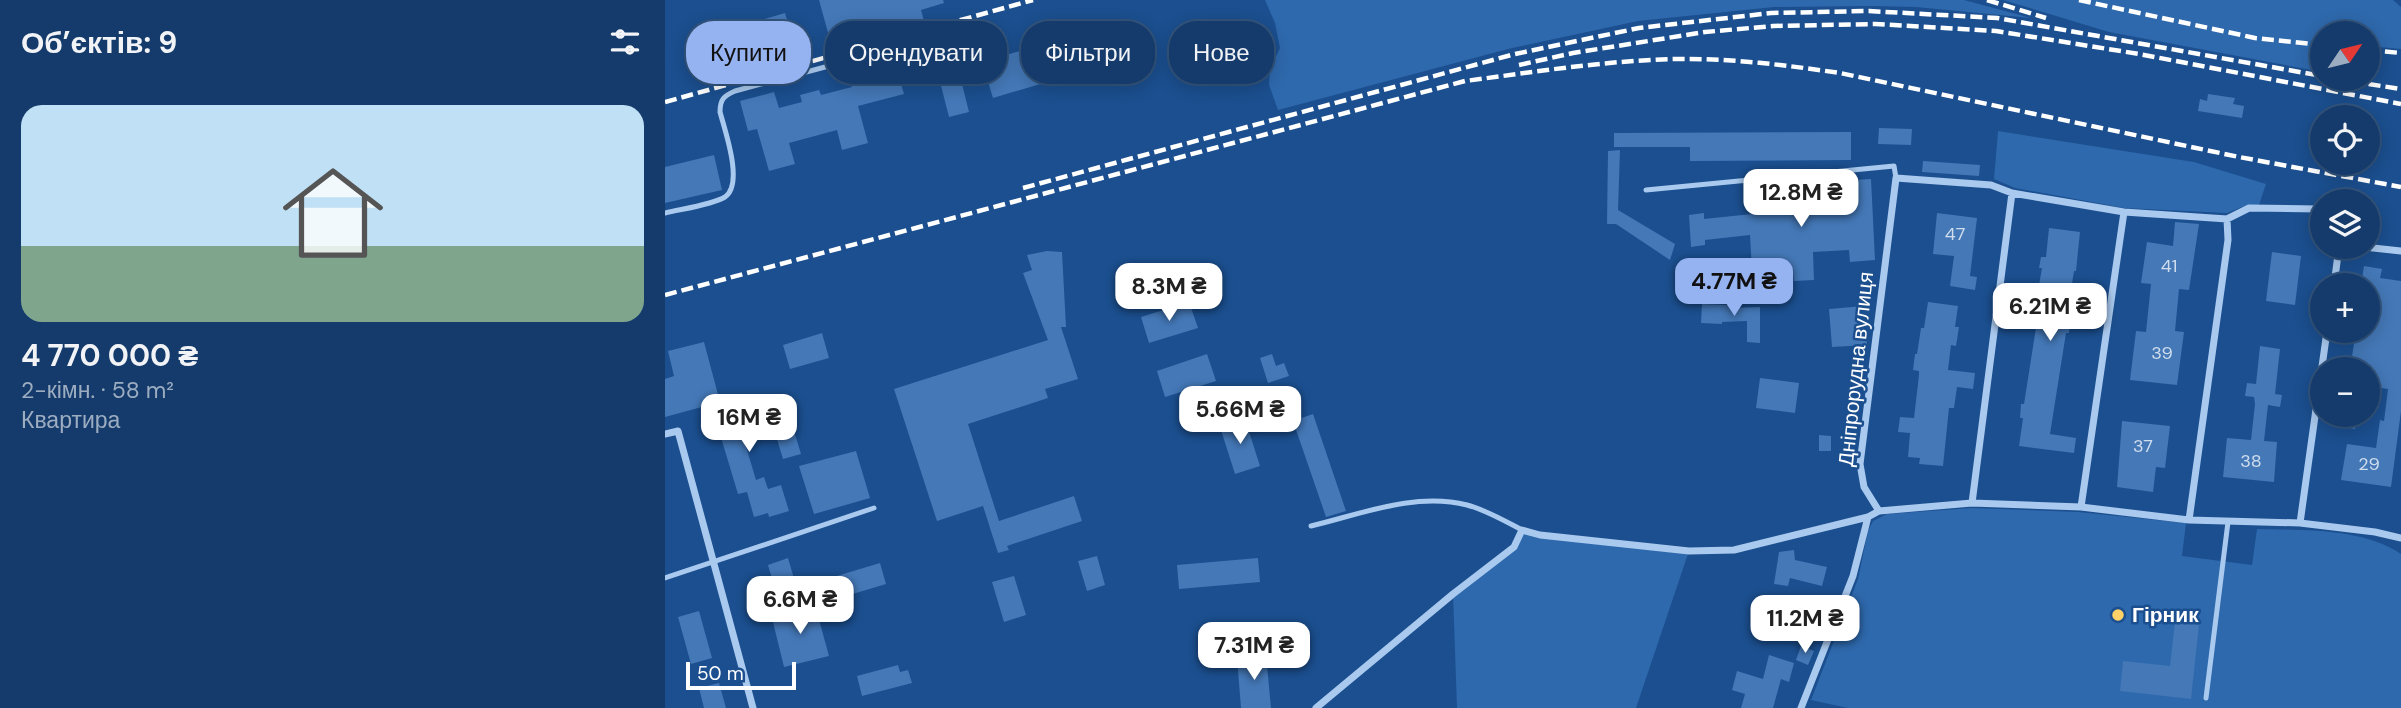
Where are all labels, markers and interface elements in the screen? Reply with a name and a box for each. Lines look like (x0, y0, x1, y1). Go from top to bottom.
chip: Купити (686, 21, 811, 84)
chip: Орендувати (825, 21, 1007, 84)
chip: Фільтри (1021, 21, 1155, 84)
chip: Нове (1169, 21, 1274, 84)
north arrow (2310, 21, 2380, 91)
map controls (2310, 21, 2380, 427)
text: Об’єктів: 9 (21, 23, 177, 62)
icon: filters (606, 23, 644, 61)
button: locate (2310, 105, 2380, 175)
icon: home (270, 150, 396, 276)
pin: 12.8M ₴ (1736, 170, 1866, 229)
text: 12.8M ₴ (1759, 177, 1843, 207)
button: layers (2310, 189, 2380, 259)
house number: 47 (1945, 222, 1965, 246)
house number: 41 (2161, 254, 2177, 278)
pin: 4.77M ₴ (1669, 258, 1799, 318)
pin: 8.3M ₴ (1112, 264, 1226, 323)
text: 4.77M ₴ (1691, 266, 1777, 296)
street label: Дніпрорудна вулиця (1832, 270, 1880, 468)
text: 8.3M ₴ (1131, 271, 1207, 301)
button: + (2310, 273, 2380, 343)
pin: 6.21M ₴ (1985, 284, 2115, 343)
text: 6.21M ₴ (2009, 291, 2091, 321)
text: 4 770 000 ₴ (21, 336, 198, 375)
house number: 39 (2151, 341, 2173, 365)
button: − (2310, 357, 2380, 427)
text: 2-кімн. · 58 m² (21, 375, 174, 405)
pin: 5.66M ₴ (1175, 386, 1305, 446)
pin: 16M ₴ (700, 394, 798, 454)
text: 5.66M ₴ (1195, 394, 1285, 424)
text: 16M ₴ (717, 402, 781, 432)
text: Квартира (21, 405, 120, 435)
house number: 37 (2133, 434, 2153, 458)
house number: 38 (2240, 449, 2262, 473)
house number: 29 (2358, 452, 2380, 476)
pin: 6.6M ₴ (743, 576, 857, 636)
text: 6.6M ₴ (763, 584, 837, 614)
pin: 11.2M ₴ (1740, 596, 1870, 655)
place label: Гірник (2132, 601, 2199, 629)
text: 11.2M ₴ (1767, 603, 1843, 633)
marker: Гірник (2110, 607, 2126, 623)
pin: 7.31M ₴ (1189, 622, 1319, 682)
text: 7.31M ₴ (1214, 630, 1294, 660)
scale bar (686, 659, 796, 691)
text: 50 m (697, 661, 744, 686)

